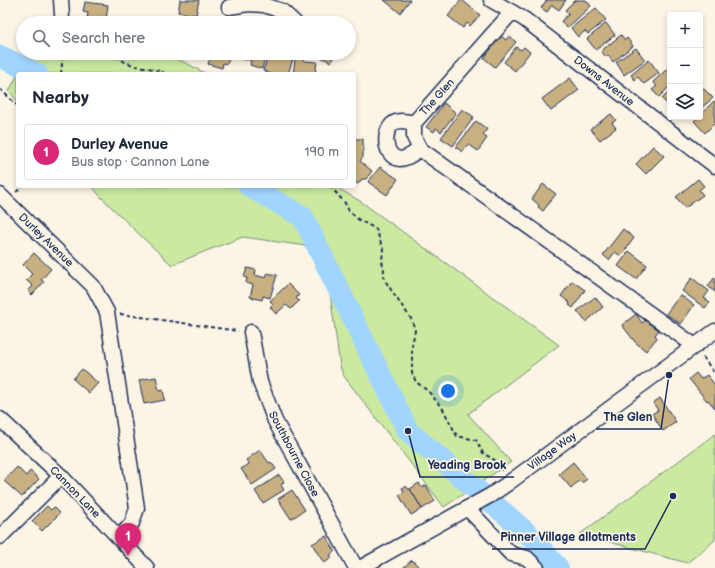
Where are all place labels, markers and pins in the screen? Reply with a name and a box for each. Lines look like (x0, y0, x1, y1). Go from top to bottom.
callout: The Glen (596, 405, 661, 429)
callout: Yeading Brook (420, 453, 514, 477)
pin: 1 (115, 523, 141, 556)
callout: Pinner Village allotments (492, 525, 645, 549)

